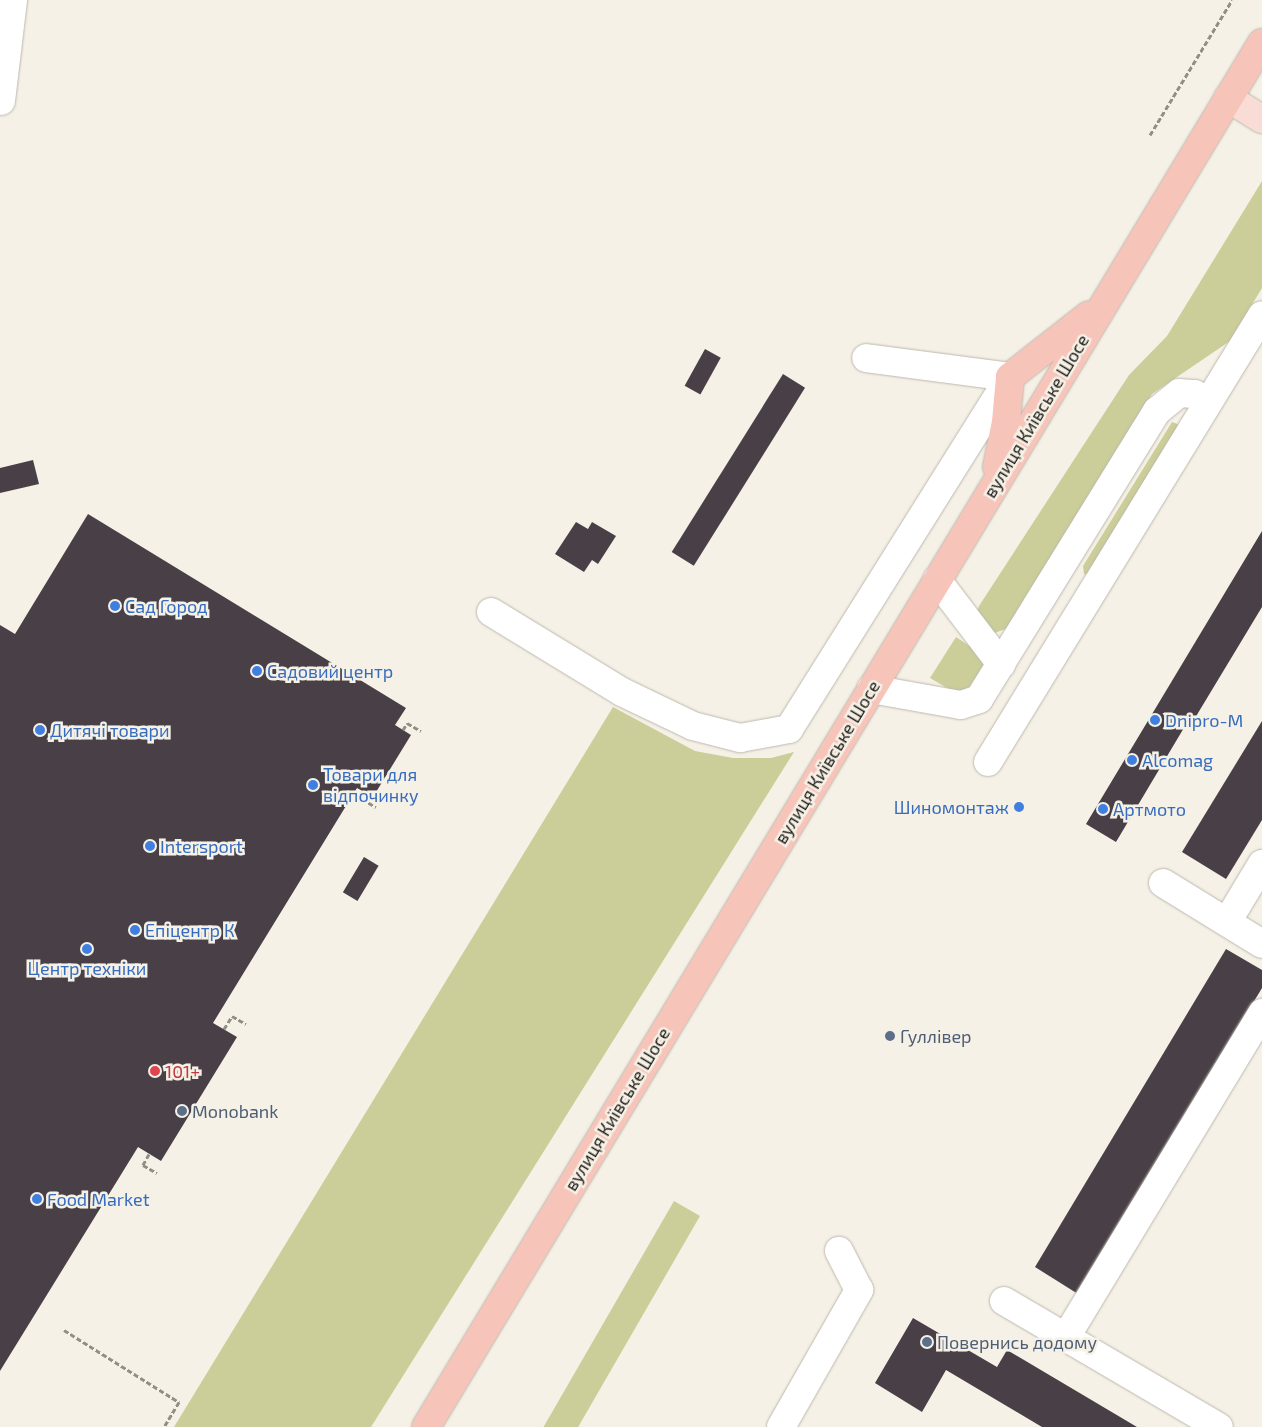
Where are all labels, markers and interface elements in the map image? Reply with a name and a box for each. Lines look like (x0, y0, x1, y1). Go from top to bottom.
street label: вулиця Київське Шосе (979, 330, 1093, 502)
place label: Сад Город (125, 595, 208, 617)
marker: Сад Город (109, 600, 121, 612)
place label: Садовий центр (267, 660, 393, 682)
marker: Садовий центр (251, 665, 263, 677)
street label: вулиця Київське Шосе (770, 676, 884, 848)
place label: Dnipro-M (1165, 709, 1243, 731)
marker: Dnipro-M (1149, 714, 1161, 726)
place label: Дитячі товари (50, 719, 170, 741)
marker: Дитячі товари (34, 724, 46, 736)
place label: Alcomag (1142, 749, 1213, 771)
marker: Alcomag (1126, 754, 1138, 766)
place label: Товари для відпочинку (323, 764, 419, 806)
marker: Товари для відпочинку (307, 779, 319, 791)
place label: Шиномонтаж (894, 796, 1009, 818)
place label: Артмото (1113, 798, 1186, 820)
marker: Шиномонтаж (1013, 801, 1025, 813)
marker: Артмото (1097, 803, 1109, 815)
place label: Intersport (160, 835, 243, 857)
marker: Intersport (144, 840, 156, 852)
place label: Епіцентр К (145, 919, 235, 941)
marker: Епіцентр К (129, 924, 141, 936)
marker: Центр техніки (81, 943, 93, 955)
place label: Центр техніки (28, 957, 146, 979)
street label: вулиця Київське Шосе (560, 1023, 674, 1195)
place label: Гуллівер (900, 1025, 972, 1047)
marker: Гуллівер (884, 1030, 896, 1042)
place label: 101+ (165, 1060, 200, 1082)
marker: 101+ (149, 1065, 161, 1077)
place label: Monobank (192, 1100, 278, 1122)
marker: Monobank (176, 1105, 188, 1117)
place label: Food Market (47, 1188, 149, 1210)
marker: Food Market (31, 1193, 43, 1205)
place label: Повернись додому (937, 1331, 1097, 1353)
marker: Повернись додому (921, 1336, 933, 1348)

